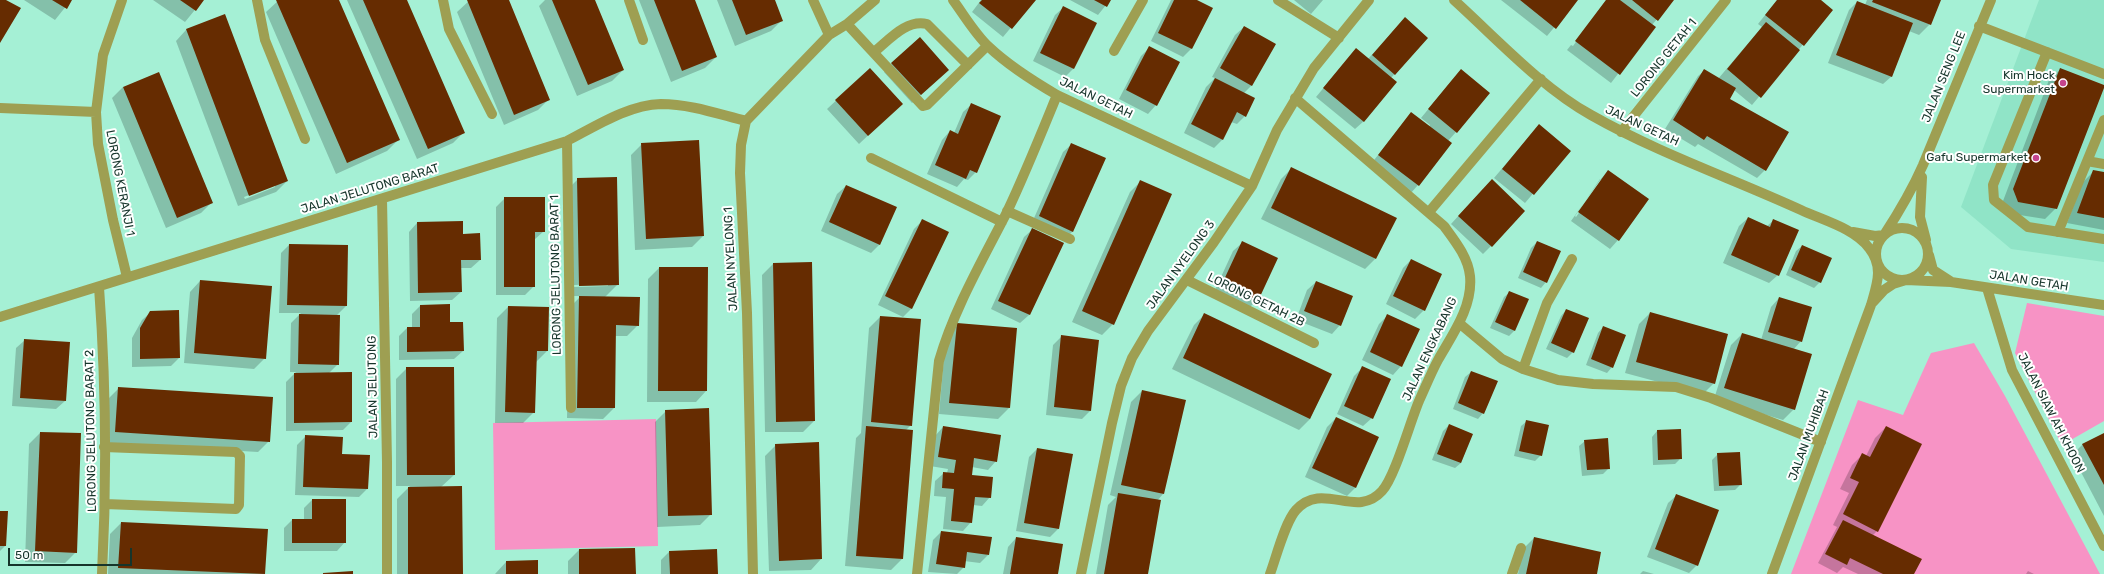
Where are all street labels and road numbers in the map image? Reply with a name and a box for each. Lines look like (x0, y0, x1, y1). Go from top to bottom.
street label: LORONG GETAH 1 (1628, 16, 1700, 100)
street label: JALAN SENG LEE (1919, 29, 1969, 125)
street label: JALAN GETAH (1057, 74, 1135, 122)
street label: JALAN GETAH (1603, 103, 1681, 149)
street label: LORONG KERANJI 1 (103, 129, 137, 237)
street label: JALAN JELUTONG BARAT (299, 161, 441, 217)
street label: LORONG JELUTONG BARAT 1 (547, 195, 565, 355)
street label: JALAN NYELONG 1 (721, 207, 741, 311)
street label: JALAN NYELONG 3 (1144, 218, 1218, 312)
street label: JALAN GETAH (1989, 268, 2069, 294)
street label: LORONG GETAH 2B (1205, 270, 1307, 330)
street label: JALAN ENGKABANG (1400, 295, 1460, 403)
street label: JALAN JELUTONG (365, 335, 381, 439)
street label: LORONG JELUTONG BARAT 2 (82, 350, 100, 512)
street label: JALAN SIAW AH KHOON (2015, 351, 2087, 475)
street label: JALAN MUHIBAH (1786, 387, 1832, 483)

